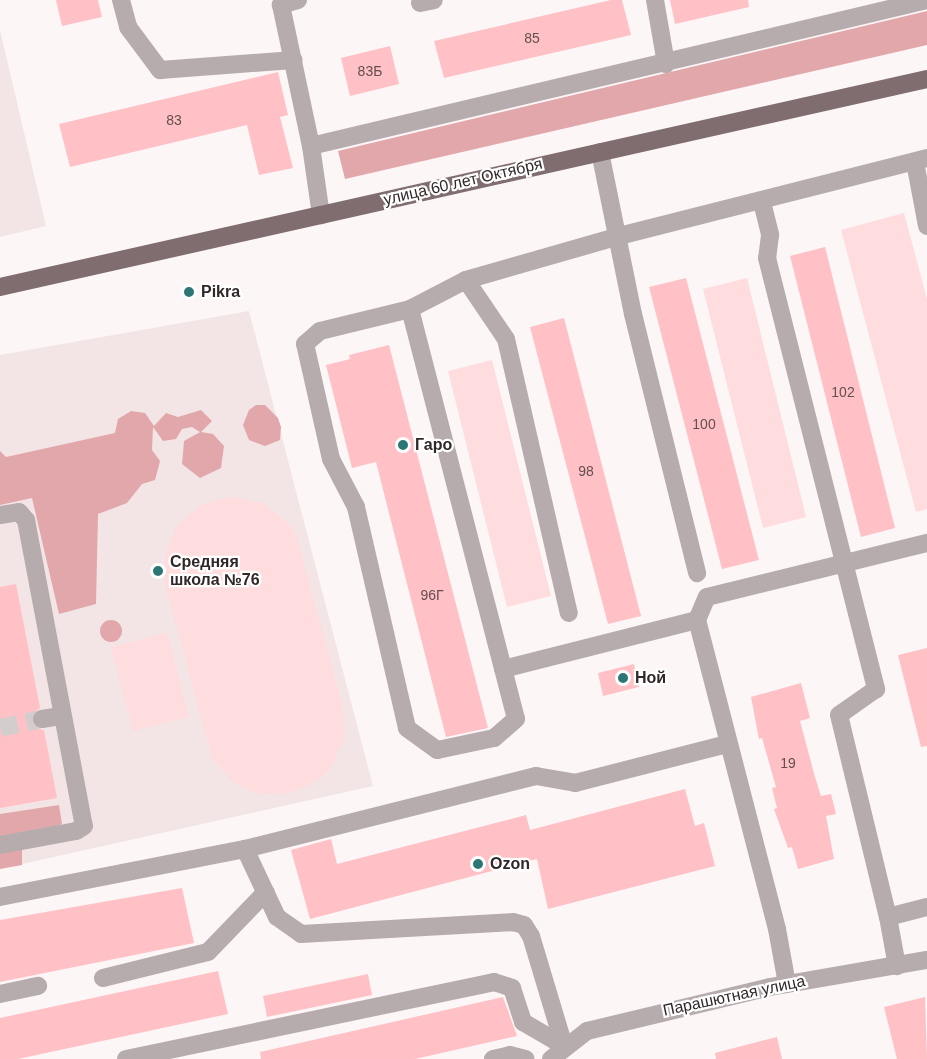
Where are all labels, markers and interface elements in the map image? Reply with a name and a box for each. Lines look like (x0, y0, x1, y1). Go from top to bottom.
house number: 85 (524, 30, 540, 46)
house number: 83Б (358, 63, 382, 79)
house number: 83 (166, 112, 182, 128)
street label: улица 60 лет Октября (382, 154, 544, 210)
place label: Pikra (201, 282, 240, 302)
marker: Pikra (182, 285, 196, 299)
house number: 102 (831, 384, 855, 400)
house number: 100 (692, 416, 716, 432)
place label: Гаро (415, 435, 452, 455)
marker: Гаро (396, 438, 410, 452)
house number: 98 (578, 463, 594, 479)
place label: Средняя школа №76 (170, 552, 260, 590)
marker: Средняя школа №76 (151, 564, 165, 578)
house number: 96Г (420, 587, 444, 603)
place label: Ной (635, 668, 666, 688)
marker: Ной (616, 671, 630, 685)
house number: 19 (780, 755, 796, 771)
place label: Ozon (490, 854, 530, 874)
marker: Ozon (471, 857, 485, 871)
street label: Парашютная улица (661, 972, 807, 1020)

